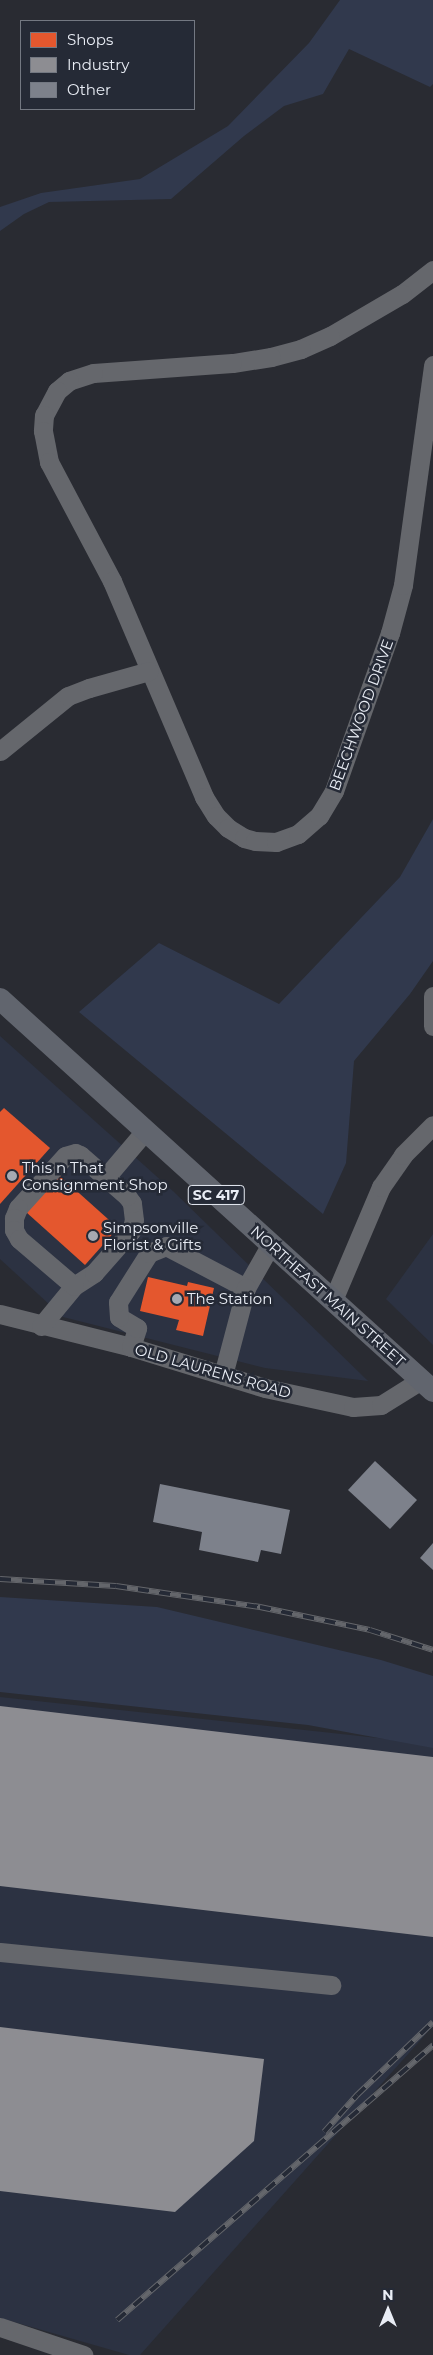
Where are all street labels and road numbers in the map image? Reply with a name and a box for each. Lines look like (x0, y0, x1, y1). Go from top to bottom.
street label: BEECHWOOD DRIVE (325, 637, 397, 793)
road number: SC 417 (187, 1184, 245, 1206)
street label: NORTHEAST MAIN STREET (247, 1222, 409, 1370)
street label: OLD LAURENS ROAD (133, 1340, 293, 1402)

